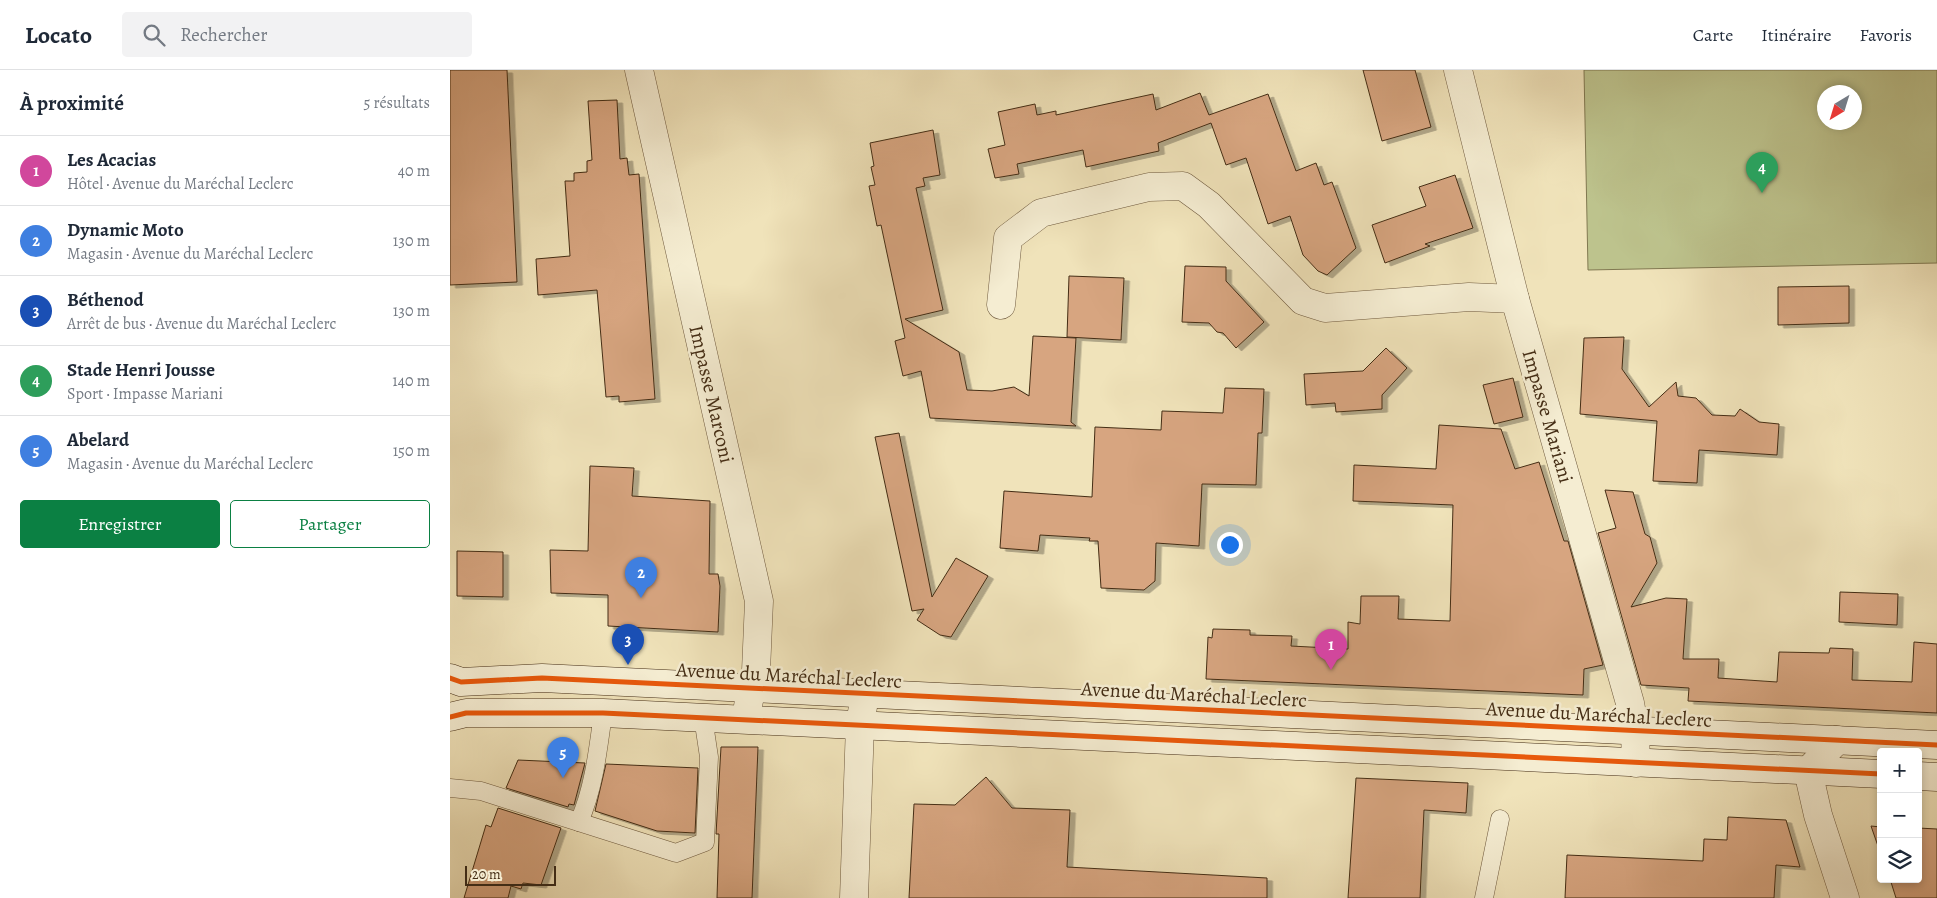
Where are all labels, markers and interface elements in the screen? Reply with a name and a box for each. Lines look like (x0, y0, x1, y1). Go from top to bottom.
search box (122, 12, 472, 57)
text: Locato (25, 19, 92, 51)
icon: search (140, 21, 168, 49)
text: Rechercher (180, 22, 268, 48)
text: Carte (1693, 23, 1733, 47)
text: Itinéraire (1761, 23, 1832, 47)
text: Favoris (1860, 23, 1912, 47)
north arrow (1817, 85, 1862, 130)
text: À proximité (20, 89, 124, 117)
text: 5 résultats (363, 92, 430, 114)
text: Les Acacias (67, 147, 156, 173)
pin: 4 (1746, 152, 1778, 193)
text: 1 (33, 160, 39, 182)
text: 40 m (398, 160, 430, 182)
text: Hôtel · Avenue du Maréchal Leclerc (67, 173, 294, 195)
text: Dynamic Moto (67, 217, 184, 243)
text: 2 (32, 230, 40, 252)
text: 130 m (393, 230, 430, 252)
text: Magasin · Avenue du Maréchal Leclerc (67, 243, 313, 265)
text: Béthenod (67, 287, 144, 313)
text: 3 (33, 300, 39, 322)
text: 130 m (393, 300, 430, 322)
text: Arrêt de bus · Avenue du Maréchal Leclerc (67, 313, 336, 335)
street label: Impasse Marconi (683, 322, 741, 466)
street label: Impasse Mariani (1516, 346, 1579, 486)
text: Stade Henri Jousse (67, 357, 215, 383)
text: 4 (32, 370, 40, 392)
text: 140 m (392, 370, 430, 392)
text: Sport · Impasse Mariani (67, 383, 223, 405)
text: Abelard (67, 427, 129, 453)
text: 5 (33, 440, 39, 462)
text: 150 m (393, 440, 430, 462)
text: Magasin · Avenue du Maréchal Leclerc (67, 453, 313, 475)
button: Enregistrer (20, 500, 220, 548)
button: Partager (230, 500, 430, 548)
your location (1217, 532, 1243, 558)
pin: 2 (625, 557, 657, 598)
pin: 3 (612, 624, 644, 665)
pin: 1 (1315, 629, 1347, 670)
street label: Avenue du Maréchal Leclerc (674, 656, 903, 695)
street label: Avenue du Maréchal Leclerc (1079, 675, 1308, 714)
street label: Avenue du Maréchal Leclerc (1484, 695, 1713, 734)
pin: 5 (547, 737, 579, 778)
map controls (1877, 748, 1922, 883)
button: + (1877, 748, 1922, 793)
button: − (1877, 793, 1922, 838)
button: layers (1877, 838, 1922, 883)
scale bar (465, 863, 556, 886)
text: 20 m (472, 865, 501, 884)

